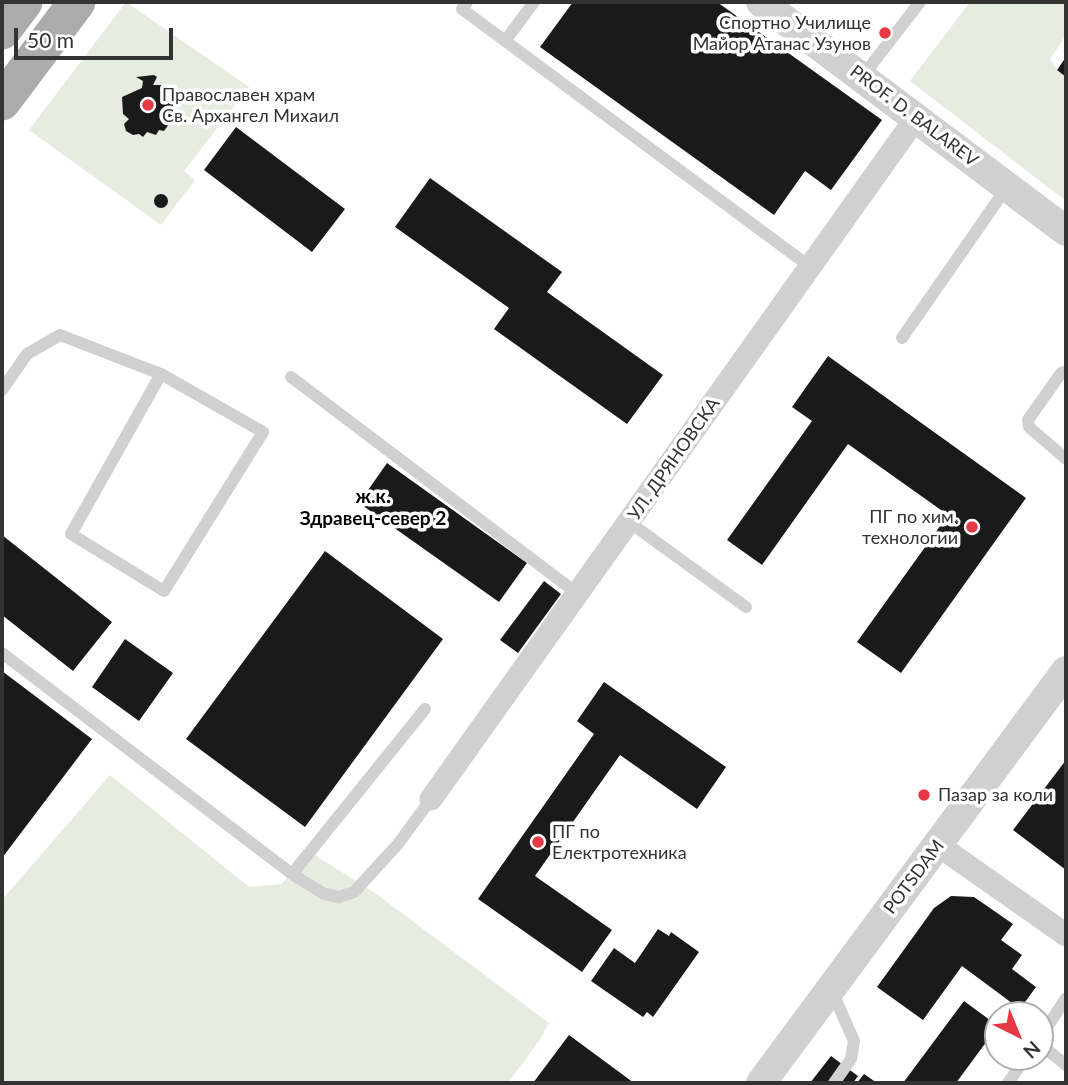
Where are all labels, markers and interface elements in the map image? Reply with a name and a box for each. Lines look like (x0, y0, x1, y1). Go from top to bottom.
place label: Спортно Училище Майор Атанас Узунов (693, 12, 871, 54)
scale bar (18, 14, 177, 58)
marker: Спортно Училище Майор Атанас Узунов (877, 25, 893, 41)
text: 50 m (27, 27, 74, 52)
street label: PROF. D. BALAREV (846, 61, 982, 171)
place label: Православен храм Св. Архангел Михаил (162, 84, 339, 126)
marker: Православен храм Св. Архангел Михаил (140, 97, 156, 113)
street label: УЛ. ДРЯНОВСКА (624, 393, 724, 525)
district label: ж.к. Здравец-север 2 (300, 486, 446, 530)
place label: ПГ по хим. технологии (862, 506, 958, 548)
marker: ПГ по хим. технологии (964, 519, 980, 535)
place label: Пазар за коли (938, 784, 1053, 806)
marker: Пазар за коли (916, 787, 932, 803)
place label: ПГ по Електротехника (552, 821, 687, 864)
marker: ПГ по Електротехника (530, 834, 546, 850)
street label: POTSDAM (879, 836, 949, 918)
north arrow (984, 1001, 1054, 1071)
text: N (1019, 1037, 1046, 1064)

